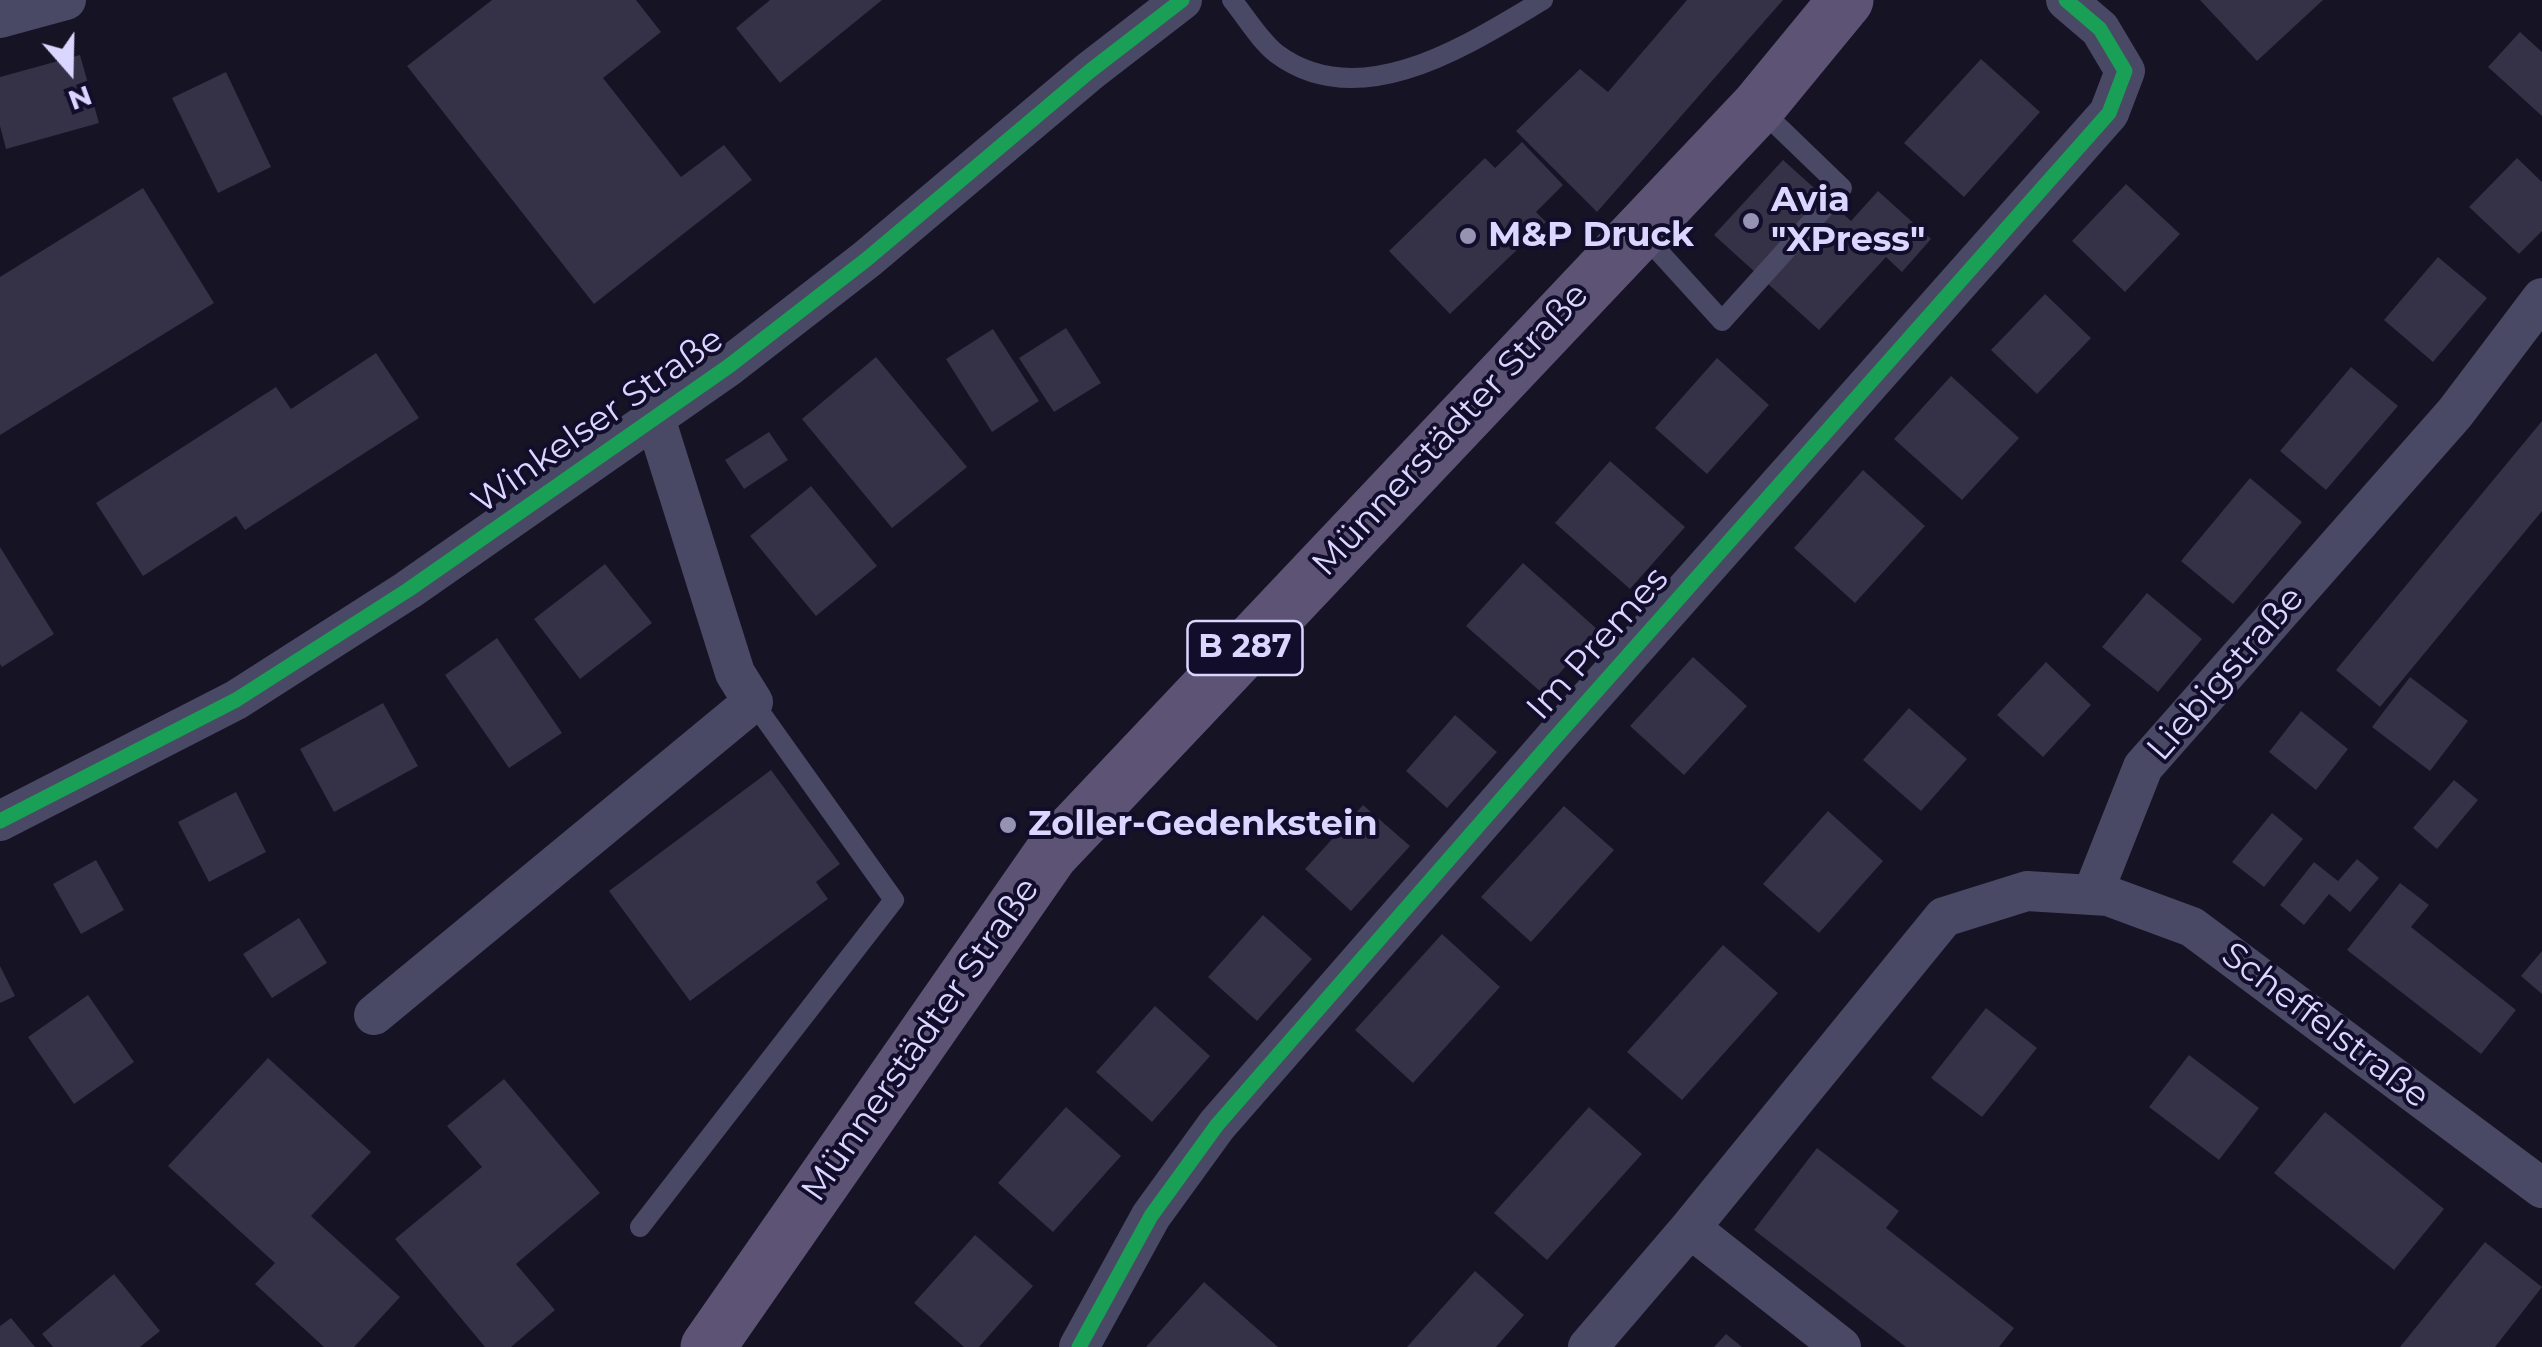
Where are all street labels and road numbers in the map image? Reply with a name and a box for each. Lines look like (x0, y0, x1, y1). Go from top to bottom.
street label: Münnerstädter Straße (1304, 275, 1598, 585)
street label: Winkelser Straße (464, 319, 732, 523)
street label: Im Premes (1518, 559, 1678, 729)
street label: Liebigstraße (2139, 578, 2313, 770)
road number: B 287 (1188, 621, 1302, 675)
street label: Münnerstädter Straße (793, 870, 1049, 1210)
street label: Scheffelstraße (2213, 934, 2437, 1118)

